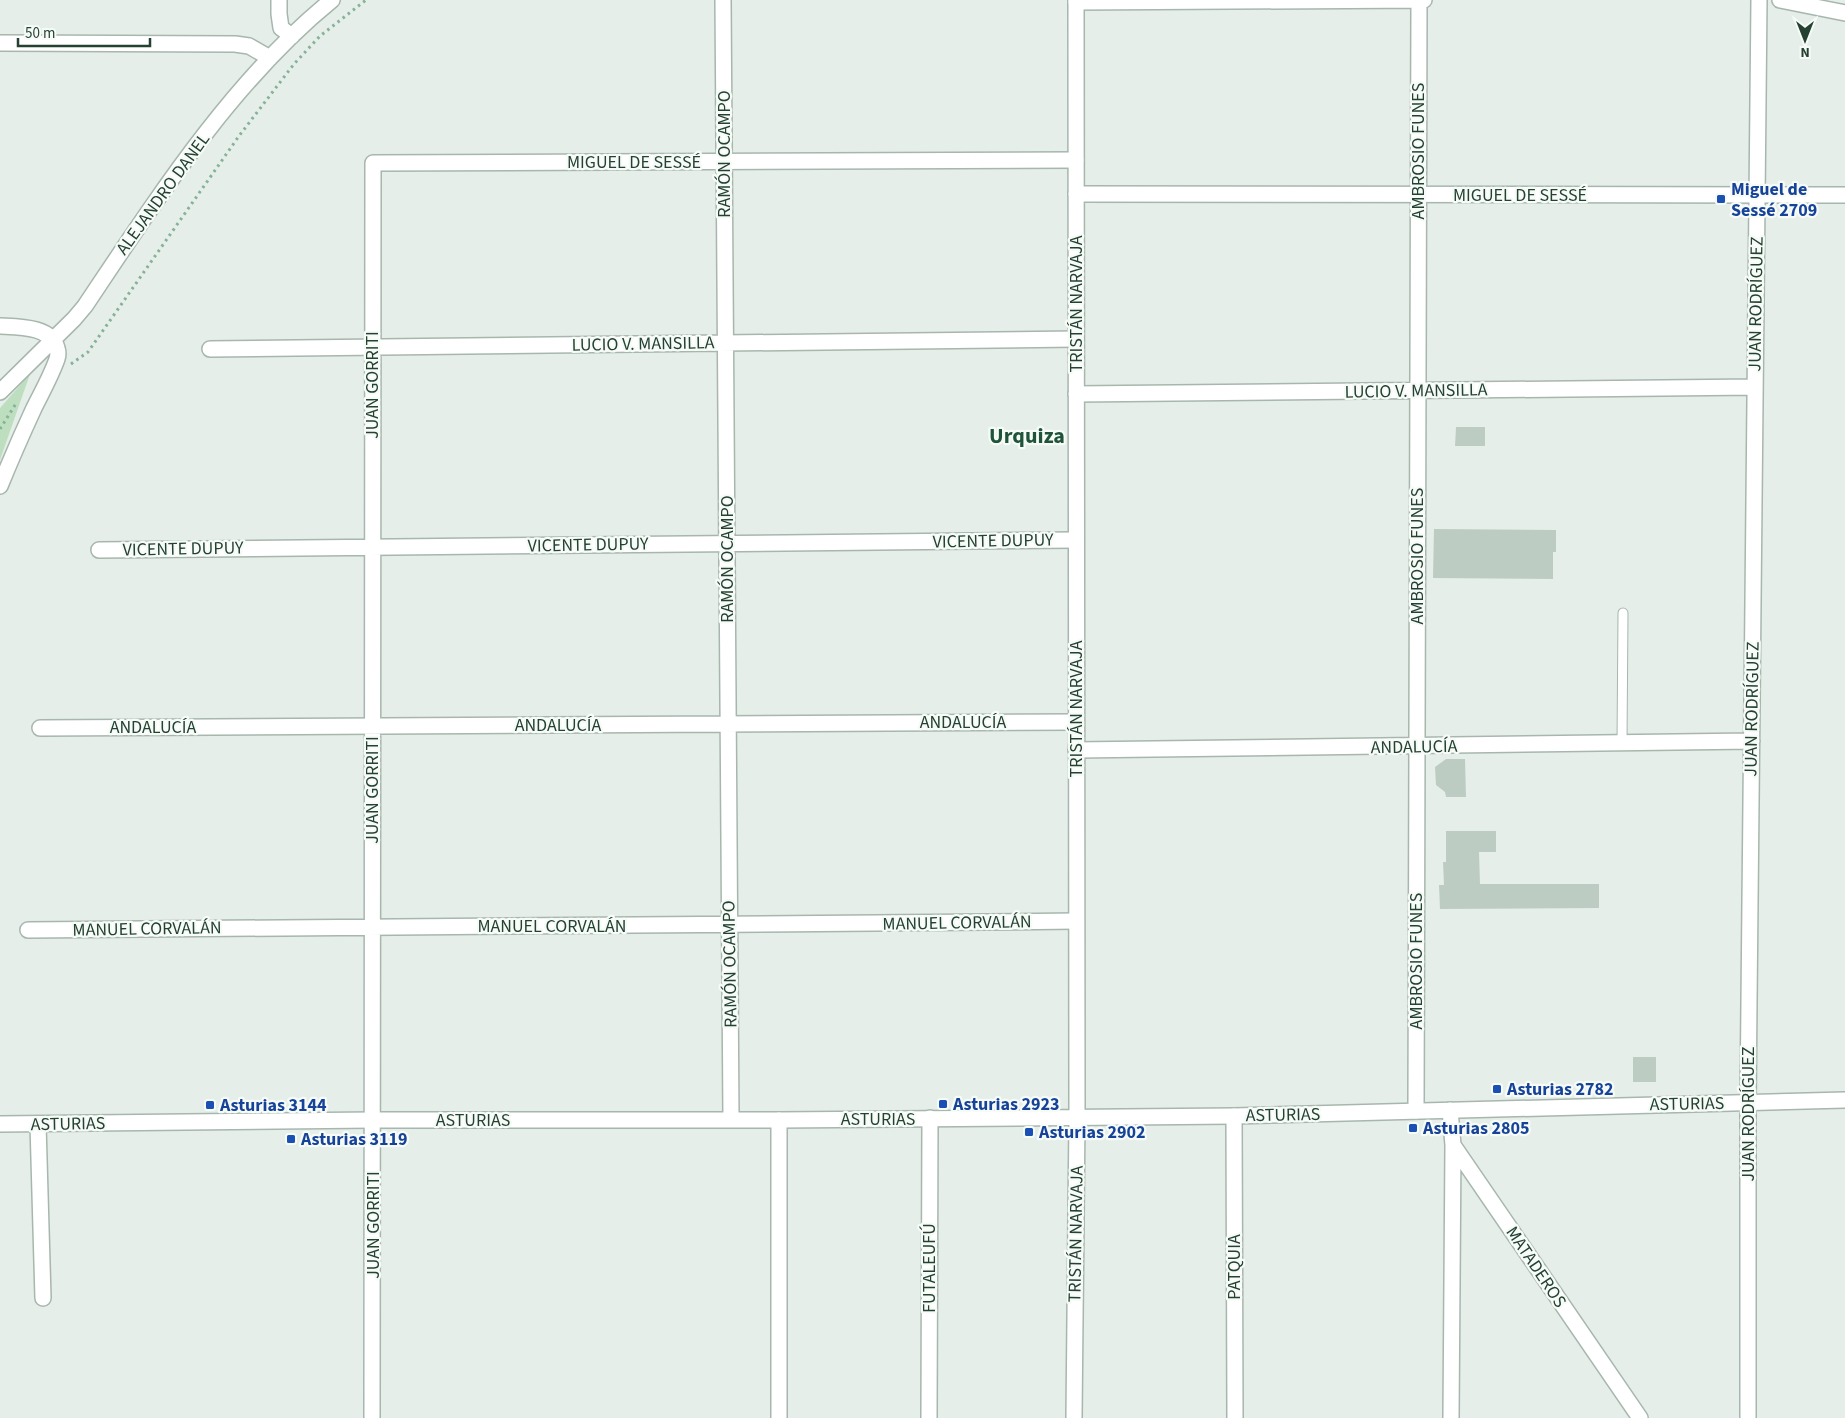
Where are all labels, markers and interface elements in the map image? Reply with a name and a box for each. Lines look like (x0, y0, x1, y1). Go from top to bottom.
scale bar (18, 15, 150, 47)
north arrow (1780, 15, 1830, 65)
text: 50 m (25, 23, 55, 44)
text: N (1800, 42, 1810, 62)
street label: AMBROSIO FUNES (1406, 83, 1431, 219)
street label: RAMÓN OCAMPO (712, 90, 737, 218)
street label: ALEJANDRO DANEL (110, 128, 216, 260)
street label: MIGUEL DE SESSÉ (567, 150, 701, 175)
place label: Miguel de Sessé 2709 (1731, 177, 1817, 223)
street label: MIGUEL DE SESSÉ (1453, 183, 1587, 208)
marker: Miguel de Sessé 2709 (1715, 193, 1727, 205)
street label: TRISTÁN NARVAJA (1064, 235, 1089, 372)
street label: JUAN RODRÍGUEZ (1742, 236, 1770, 372)
street label: LUCIO V. MANSILLA (571, 330, 715, 358)
street label: JUAN GORRITI (360, 331, 385, 439)
street label: LUCIO V. MANSILLA (1344, 377, 1488, 405)
district label: Urquiza (989, 420, 1065, 452)
street label: AMBROSIO FUNES (1405, 488, 1430, 624)
street label: RAMÓN OCAMPO (715, 495, 740, 623)
street label: VICENTE DUPUY (932, 527, 1054, 555)
street label: VICENTE DUPUY (527, 531, 649, 559)
street label: VICENTE DUPUY (122, 535, 244, 563)
street label: TRISTÁN NARVAJA (1064, 640, 1089, 777)
street label: JUAN RODRÍGUEZ (1738, 641, 1766, 777)
street label: ANDALUCÍA (920, 710, 1007, 735)
street label: ANDALUCÍA (515, 713, 602, 738)
street label: ANDALUCÍA (110, 715, 197, 740)
street label: ANDALUCÍA (1370, 734, 1458, 760)
street label: JUAN GORRITI (360, 736, 385, 844)
street label: AMBROSIO FUNES (1404, 893, 1429, 1029)
street label: RAMÓN OCAMPO (716, 900, 744, 1028)
street label: MANUEL CORVALÁN (882, 909, 1032, 937)
street label: MANUEL CORVALÁN (477, 914, 627, 939)
street label: MANUEL CORVALÁN (72, 915, 222, 943)
street label: JUAN RODRÍGUEZ (1736, 1046, 1761, 1182)
place label: Asturias 2782 (1506, 1077, 1614, 1102)
marker: Asturias 2782 (1491, 1083, 1503, 1095)
street label: ASTURIAS (1649, 1091, 1725, 1117)
place label: Asturias 2923 (952, 1092, 1060, 1117)
place label: Asturias 3144 (219, 1093, 327, 1118)
marker: Asturias 2923 (937, 1098, 949, 1110)
marker: Asturias 3144 (204, 1099, 216, 1111)
street label: ASTURIAS (1245, 1102, 1321, 1128)
street label: ASTURIAS (841, 1107, 915, 1132)
street label: ASTURIAS (436, 1108, 510, 1133)
street label: ASTURIAS (30, 1111, 106, 1137)
place label: Asturias 2805 (1422, 1116, 1530, 1141)
place label: Asturias 2902 (1038, 1120, 1146, 1145)
marker: Asturias 2805 (1407, 1122, 1419, 1134)
marker: Asturias 2902 (1023, 1126, 1035, 1138)
place label: Asturias 3119 (300, 1127, 408, 1152)
marker: Asturias 3119 (285, 1133, 297, 1145)
street label: TRISTÁN NARVAJA (1062, 1165, 1090, 1303)
street label: JUAN GORRITI (361, 1171, 386, 1279)
street label: MATADEROS (1500, 1221, 1572, 1313)
street label: FUTALEUFÚ (917, 1223, 942, 1313)
street label: PATQUIA (1222, 1234, 1247, 1300)

